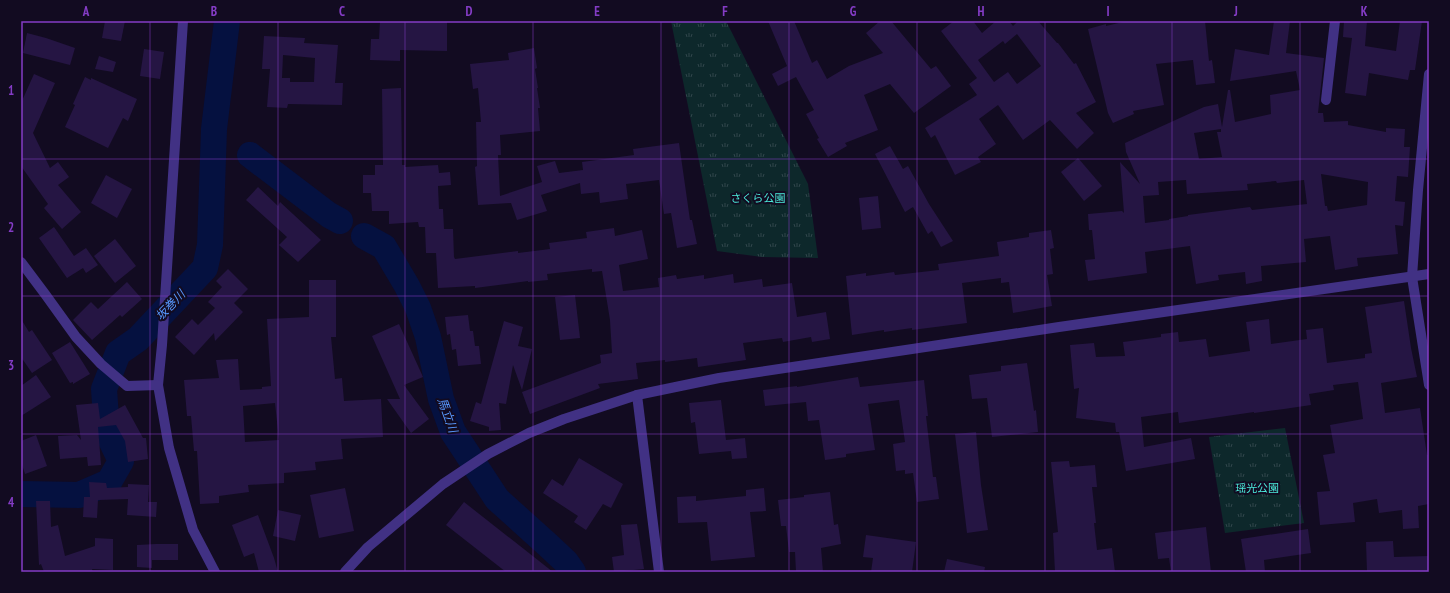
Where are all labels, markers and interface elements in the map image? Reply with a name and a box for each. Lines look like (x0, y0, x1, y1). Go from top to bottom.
text: A (82, 3, 90, 20)
text: B (211, 3, 217, 20)
text: C (339, 3, 345, 20)
text: D (466, 3, 473, 20)
text: E (594, 3, 600, 20)
text: F (722, 3, 728, 20)
text: G (850, 3, 857, 20)
text: H (978, 3, 985, 20)
text: I (1106, 3, 1110, 20)
text: J (1233, 3, 1238, 20)
text: K (1361, 3, 1368, 20)
text: 1 (8, 82, 14, 99)
park label: さくら公園 (731, 191, 786, 205)
text: 2 (8, 219, 14, 236)
water label: 坂巻川 (152, 285, 189, 323)
text: 3 (8, 357, 14, 374)
water label: 馬立川 (435, 396, 462, 436)
park label: 瑶光公園 (1235, 481, 1279, 495)
text: 4 (8, 494, 15, 511)

